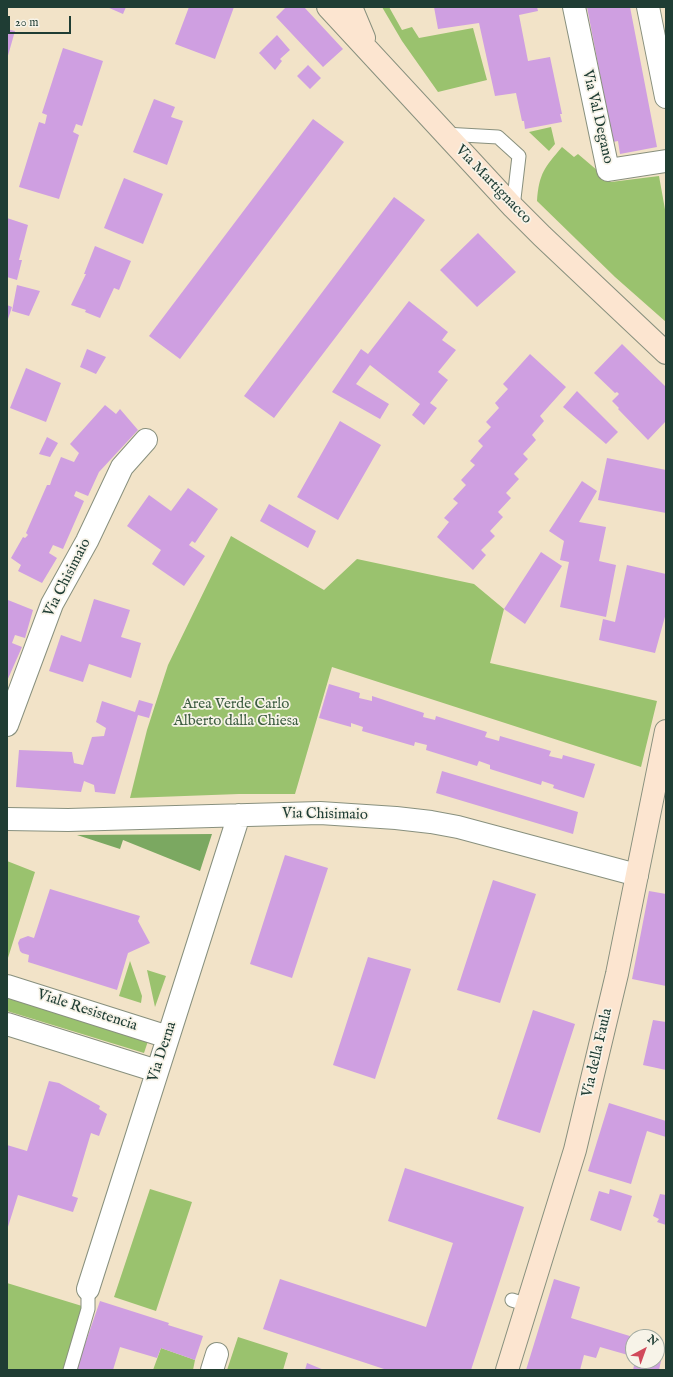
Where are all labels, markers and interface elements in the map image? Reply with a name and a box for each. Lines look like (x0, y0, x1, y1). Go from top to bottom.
scale bar (10, 8, 73, 34)
text: 20 m (15, 15, 38, 30)
street label: Via Val Degano (577, 68, 617, 166)
street label: Via Martignacco (451, 142, 535, 228)
street label: Via Chisimaio (41, 536, 95, 620)
park label: Area Verde Carlo Alberto dalla Chiesa (174, 696, 298, 731)
street label: Via Chisimaio (282, 805, 368, 825)
street label: Viale Resistencia (35, 986, 139, 1036)
street label: Via della Faula (579, 1007, 617, 1099)
street label: Via Derna (145, 1020, 181, 1084)
north arrow (625, 1329, 665, 1369)
text: N (644, 1332, 660, 1349)

